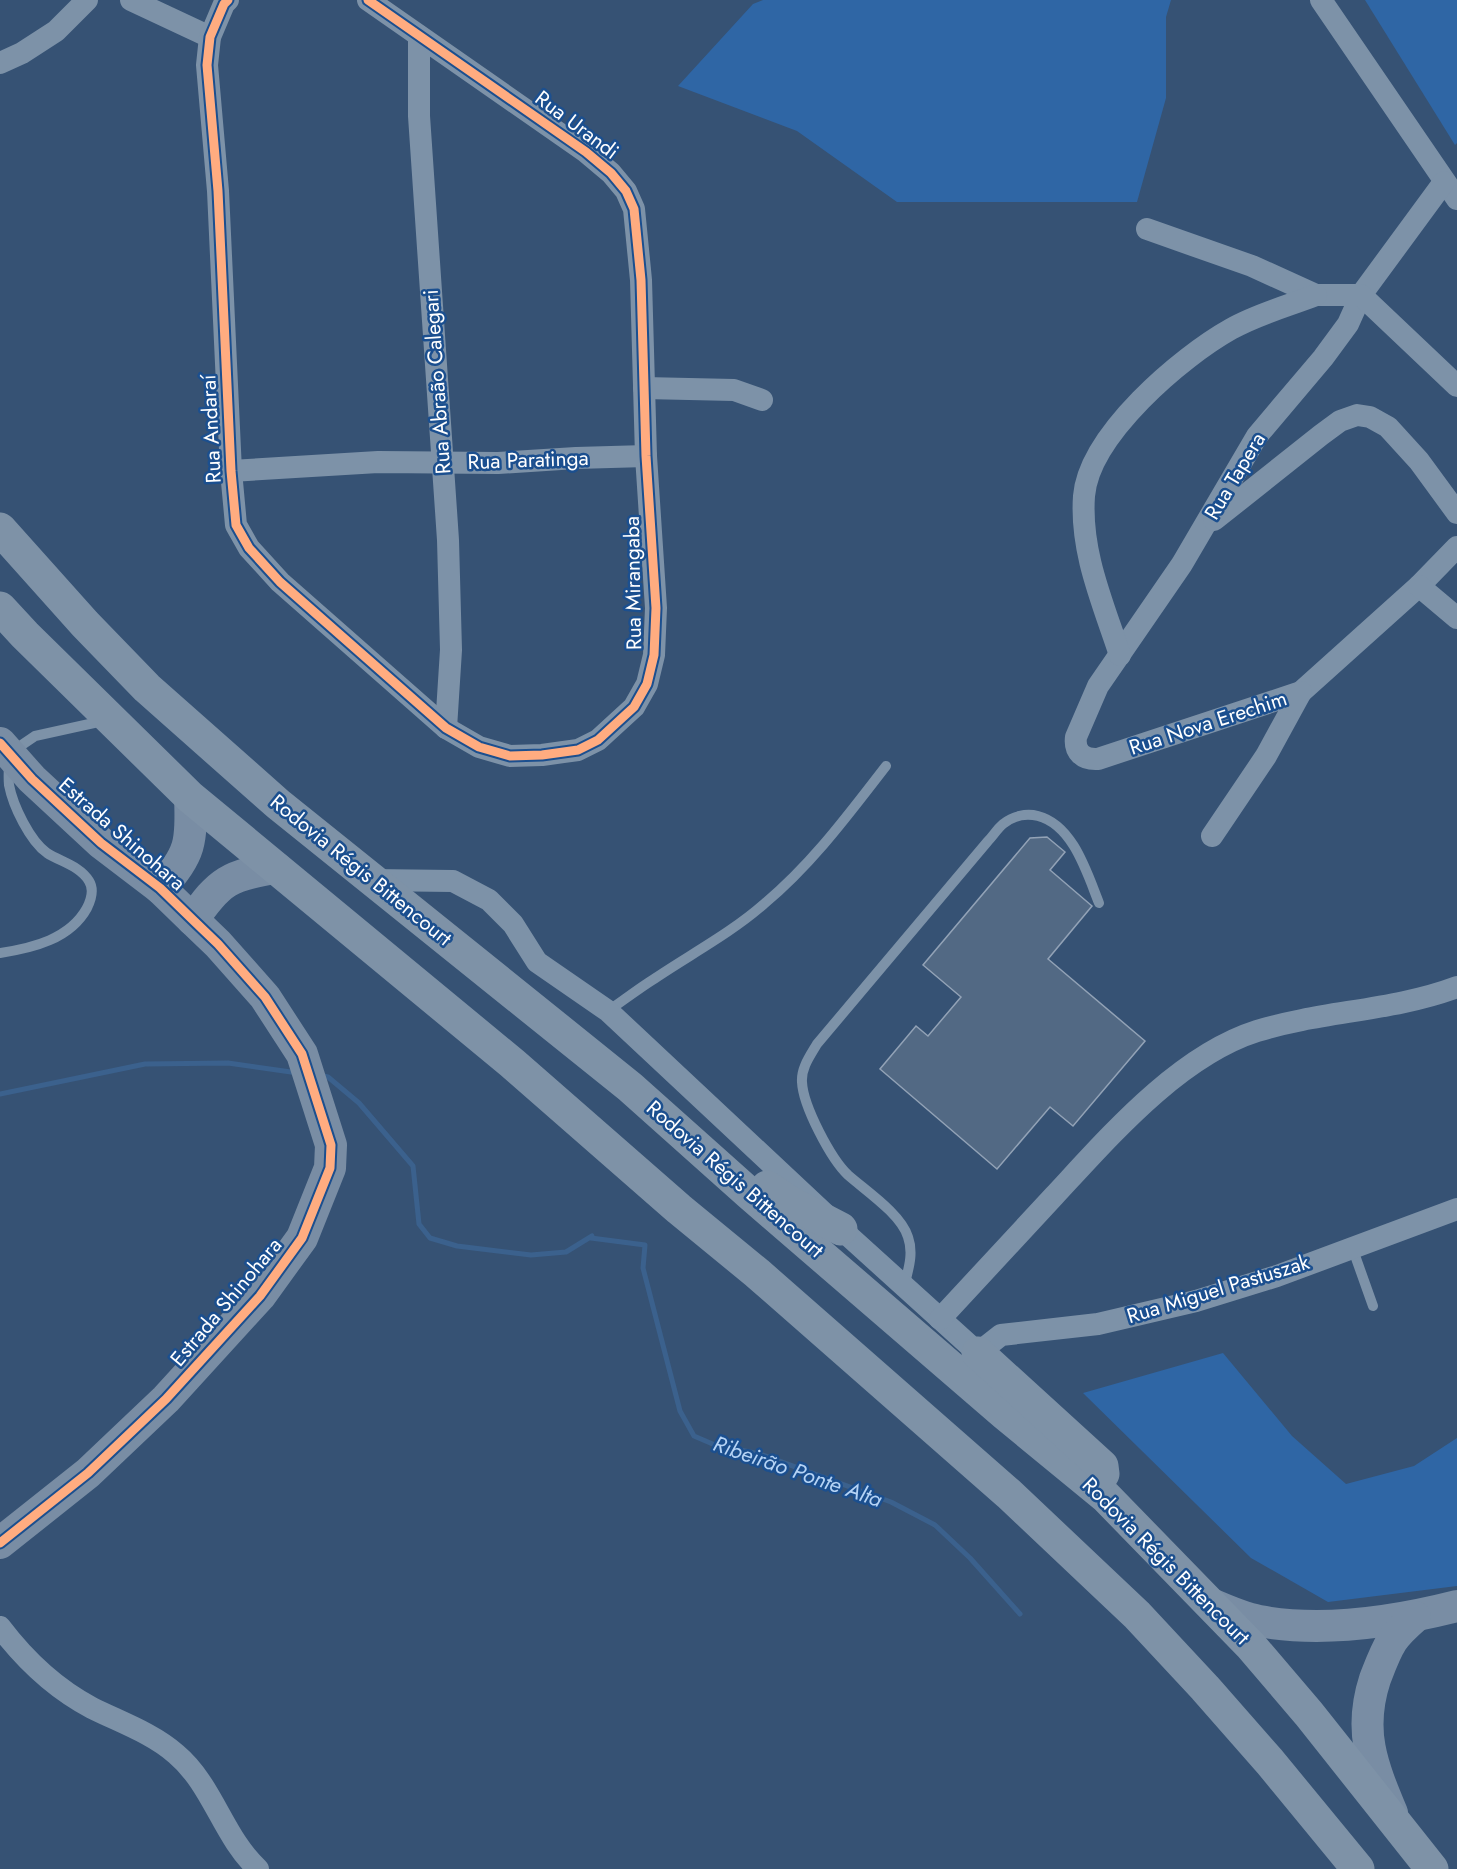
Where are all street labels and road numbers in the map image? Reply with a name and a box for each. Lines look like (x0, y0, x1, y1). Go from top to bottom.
street label: Rua Urandi (529, 84, 625, 166)
street label: Rua Abraão Calegari (416, 289, 458, 475)
street label: Rua Andaraí (193, 372, 229, 484)
street label: Rua Tapera (1197, 427, 1273, 525)
street label: Rua Paratinga (467, 443, 589, 477)
street label: Rua Mirangaba (617, 516, 649, 650)
street label: Rua Nova Erechim (1125, 683, 1291, 763)
street label: Estrada Shinohara (52, 770, 192, 898)
street label: Rodovia Régis Bittencourt (264, 787, 458, 953)
street label: Rodovia Régis Bittencourt (640, 1094, 830, 1264)
street label: Estrada Shinohara (163, 1231, 289, 1373)
street label: Rua Miguel Pastuszak (1123, 1247, 1314, 1331)
street label: Rodovia Régis Bittencourt (1075, 1470, 1257, 1652)

